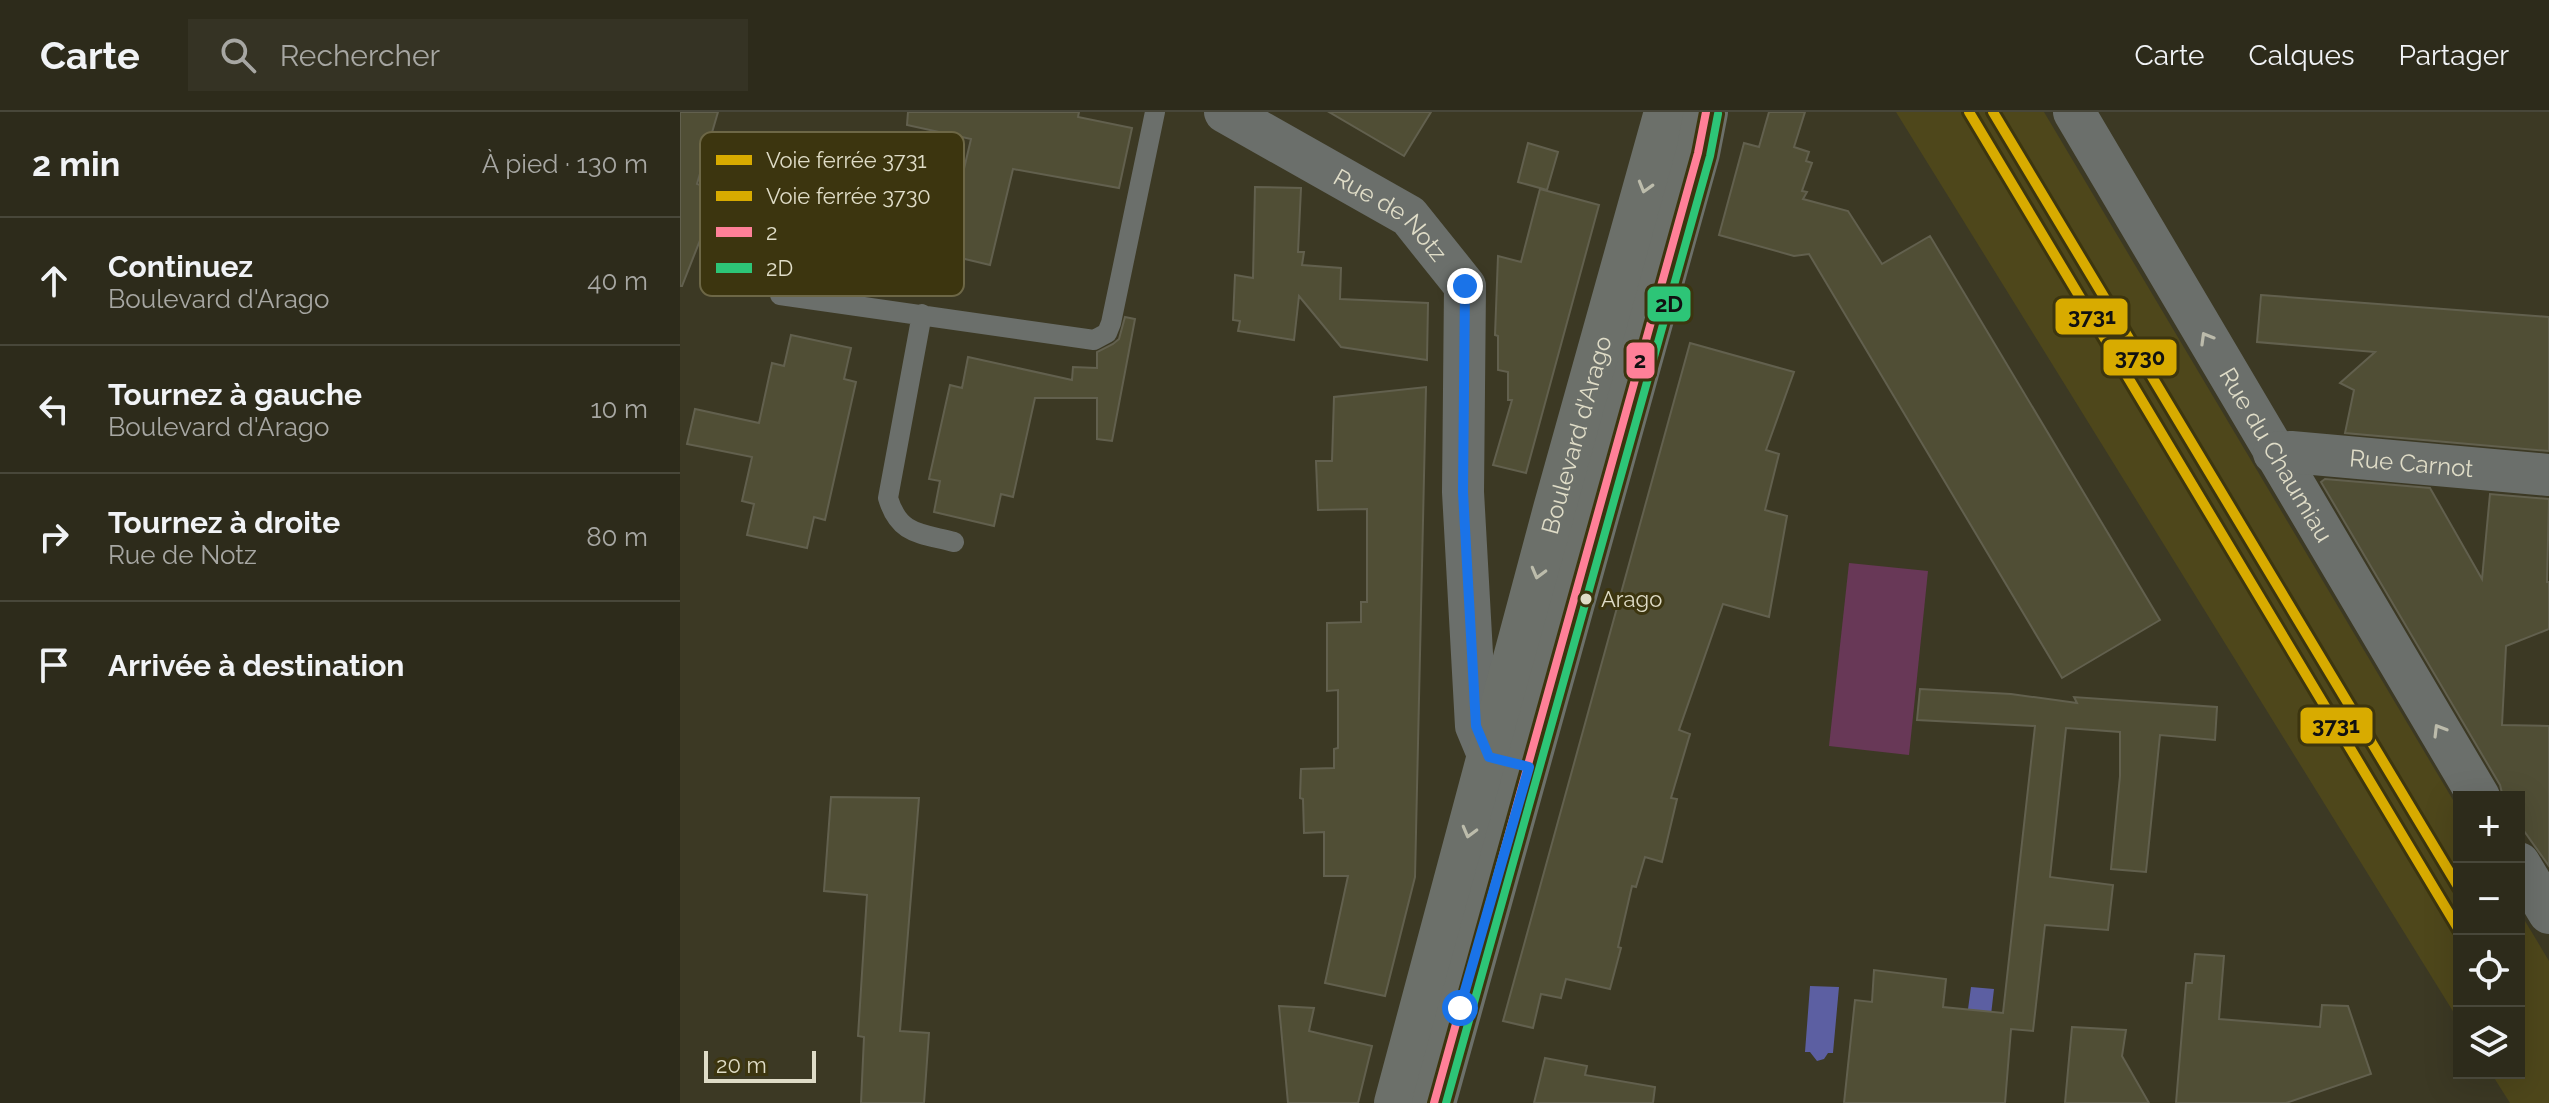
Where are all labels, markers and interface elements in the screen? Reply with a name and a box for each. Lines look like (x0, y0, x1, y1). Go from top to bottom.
search box (188, 19, 748, 91)
text: Carte (40, 33, 140, 78)
icon: search (216, 33, 260, 77)
text: Rechercher (280, 38, 440, 73)
text: Carte (2135, 39, 2204, 72)
text: Calques (2248, 39, 2354, 72)
text: Partager (2398, 39, 2509, 72)
legend (700, 132, 964, 296)
text: 2 min (32, 144, 120, 184)
text: Voie ferrée 3731 (766, 147, 927, 173)
text: À pied · 130 m (482, 149, 648, 179)
street label: Rue de Notz (1329, 162, 1454, 267)
one-way arrow (1638, 180, 1654, 194)
text: Voie ferrée 3730 (766, 183, 931, 209)
text: 2 (766, 219, 777, 245)
text: Continuez (108, 249, 253, 284)
text: 2D (766, 255, 793, 281)
icon: ahead (32, 259, 76, 303)
text: 40 m (587, 266, 648, 296)
route end (1447, 268, 1483, 304)
text: Boulevard d'Arago (108, 284, 329, 314)
line badge: 2D (1646, 285, 1692, 323)
text: 2D (1655, 291, 1683, 317)
line badge: 3731 (2054, 297, 2129, 336)
text: 3731 (2068, 303, 2116, 329)
street label: Boulevard d'Arago (1534, 332, 1617, 537)
one-way arrow (2201, 332, 2216, 347)
line badge: 3730 (2102, 338, 2178, 377)
line badge: 2 (1625, 341, 1656, 380)
text: 3730 (2115, 344, 2165, 370)
text: 2 (1634, 347, 1646, 373)
street label: Rue du Chaumiau (2214, 362, 2339, 547)
text: Tournez à gauche (108, 377, 362, 412)
icon: left (32, 387, 76, 431)
text: 10 m (590, 394, 648, 424)
text: Boulevard d'Arago (108, 412, 329, 442)
street label: Rue Carnot (2348, 443, 2475, 483)
text: Tournez à droite (108, 505, 340, 540)
icon: right (32, 515, 76, 559)
text: 80 m (586, 522, 648, 552)
text: Rue de Notz (108, 540, 257, 570)
one-way arrow (1531, 565, 1547, 579)
place label: Arago (1601, 586, 1662, 612)
marker: Arago (1578, 591, 1594, 607)
icon: arrive (32, 643, 76, 687)
text: Arrivée à destination (108, 648, 404, 683)
line badge: 3731 (2299, 706, 2374, 745)
text: 3731 (2312, 712, 2360, 738)
one-way arrow (2434, 724, 2449, 739)
map controls (2453, 791, 2525, 1079)
button: + (2453, 791, 2525, 863)
one-way arrow (1461, 825, 1478, 839)
button: − (2453, 863, 2525, 935)
button: locate (2453, 935, 2525, 1007)
route start (1442, 990, 1478, 1026)
button: layers (2453, 1007, 2525, 1079)
scale bar (704, 1047, 816, 1083)
text: 20 m (716, 1052, 767, 1078)

